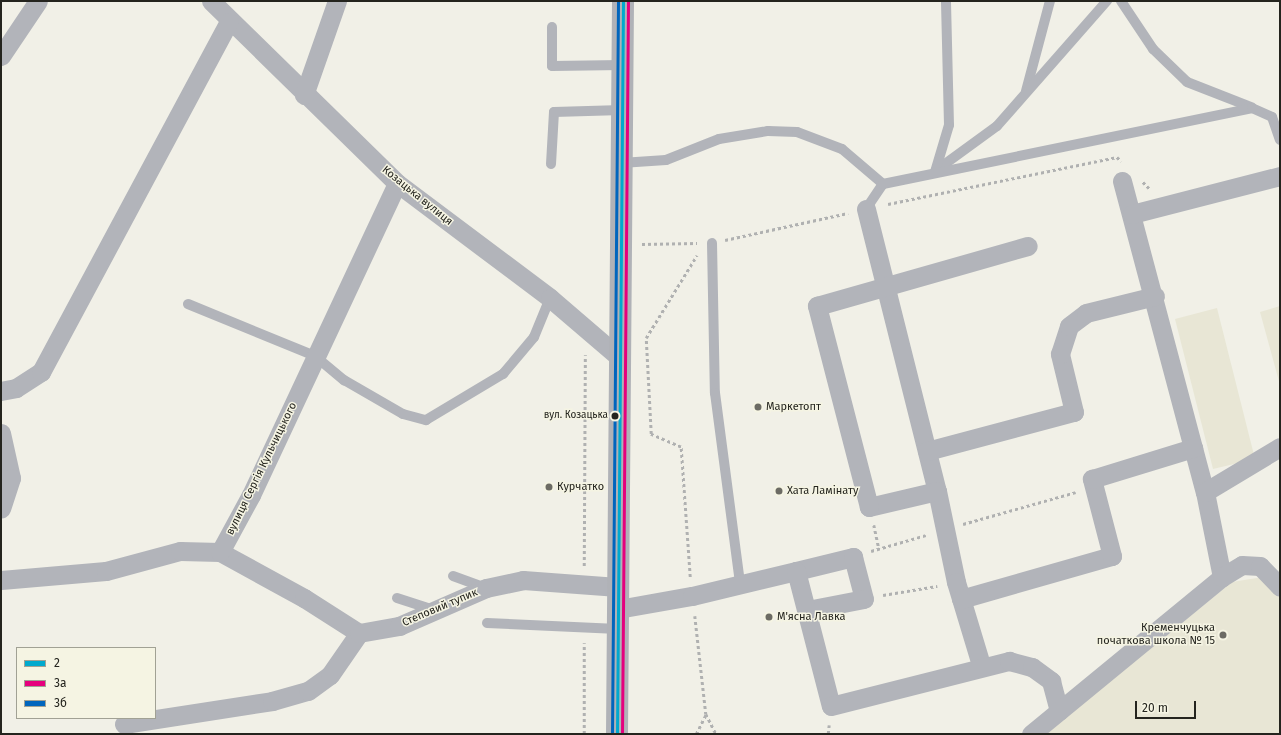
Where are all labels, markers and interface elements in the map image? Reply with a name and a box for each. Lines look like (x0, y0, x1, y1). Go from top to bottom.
street label: Козацька вулиця (379, 163, 455, 229)
street label: вулиця Сергія Кульчицького (224, 400, 300, 538)
place label: Маркетопт (766, 400, 821, 414)
marker: Маркетопт (753, 402, 763, 412)
place label: вул. Козацька (544, 410, 608, 422)
marker: вул. Козацька (610, 411, 620, 421)
place label: Курчатко (557, 480, 604, 494)
marker: Курчатко (544, 482, 554, 492)
place label: Хата Ламінату (787, 484, 858, 498)
marker: Хата Ламінату (774, 486, 784, 496)
street label: Степовий тупик (400, 586, 480, 630)
place label: М'ясна Лавка (777, 610, 845, 624)
marker: М'ясна Лавка (764, 612, 774, 622)
place label: Кременчуцька початкова школа № 15 (1097, 622, 1215, 648)
marker: Кременчуцька початкова школа № 15 (1218, 630, 1228, 640)
legend (16, 647, 156, 719)
text: 2 (54, 656, 60, 670)
text: 3а (54, 676, 67, 690)
scale bar (1137, 693, 1198, 719)
text: 3б (54, 696, 67, 710)
text: 20 m (1142, 701, 1168, 715)

